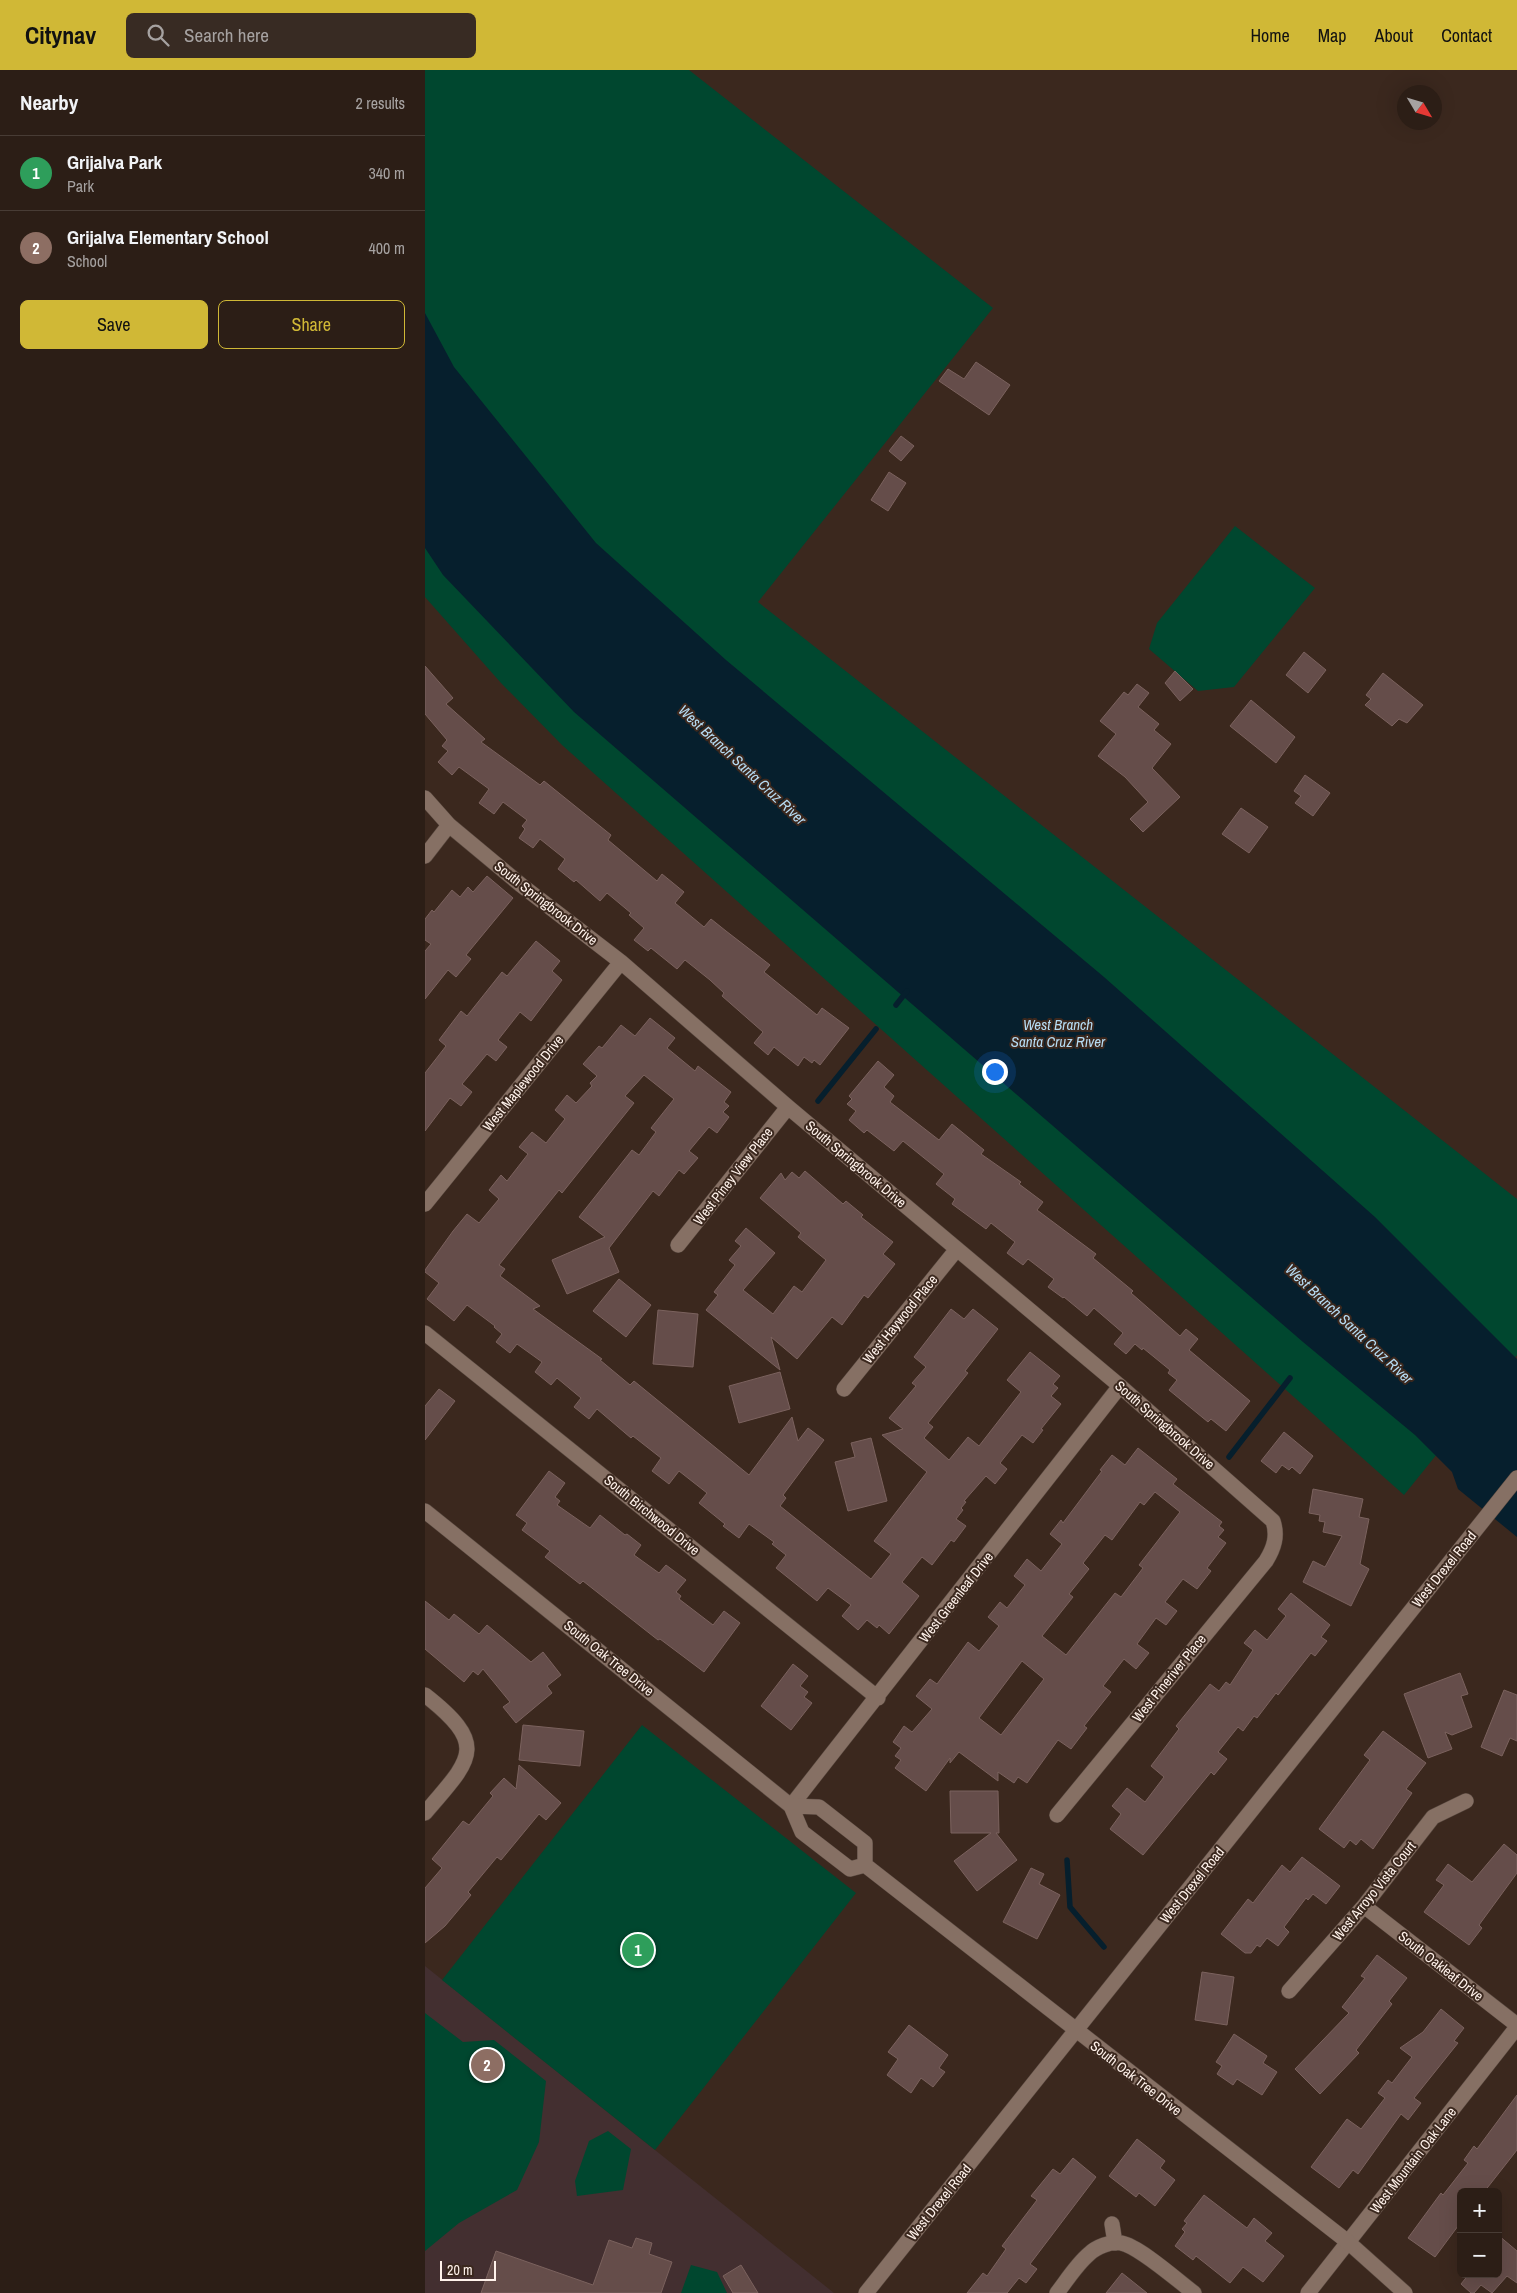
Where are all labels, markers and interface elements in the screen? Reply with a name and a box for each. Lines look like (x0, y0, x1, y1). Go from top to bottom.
search box (126, 13, 476, 58)
text: Citynav (25, 19, 96, 51)
icon: search (144, 21, 172, 49)
text: Search here (184, 22, 269, 48)
text: Home (1250, 23, 1290, 48)
text: Map (1318, 23, 1347, 48)
text: About (1375, 23, 1413, 48)
text: Contact (1441, 23, 1492, 48)
north arrow (1397, 85, 1442, 130)
text: Nearby (20, 88, 78, 117)
text: 2 results (355, 92, 405, 114)
text: Grijalva Park (67, 149, 162, 175)
text: 1 (32, 162, 40, 184)
text: 340 m (369, 162, 405, 184)
text: Park (67, 175, 94, 197)
text: Grijalva Elementary School (67, 224, 269, 250)
text: 2 (32, 237, 40, 259)
text: 400 m (369, 237, 405, 259)
text: School (67, 250, 107, 272)
button: Save (20, 300, 208, 349)
button: Share (218, 300, 405, 349)
water label: West Branch Santa Cruz River (674, 700, 812, 830)
street label: South Springbrook Drive (491, 857, 601, 949)
water label: West Branch Santa Cruz River (1011, 1014, 1106, 1052)
street label: West Maplewood Drive (479, 1031, 567, 1135)
your location (982, 1059, 1008, 1085)
street label: South Springbrook Drive (802, 1116, 910, 1212)
street label: West Piney View Place (689, 1124, 777, 1228)
water label: West Branch Santa Cruz River (1281, 1259, 1419, 1389)
street label: West Haywood Place (859, 1271, 941, 1367)
street label: South Springbrook Drive (1111, 1377, 1219, 1473)
street label: South Birchwood Drive (600, 1471, 704, 1559)
street label: West Drexel Road (1408, 1527, 1480, 1611)
street label: West Greenleaf Drive (915, 1548, 997, 1646)
street label: South Oak Tree Drive (560, 1616, 658, 1700)
street label: West Pineriver Place (1128, 1631, 1210, 1725)
street label: West Arroyo Vista Court (1328, 1838, 1420, 1944)
street label: West Drexel Road (1156, 1843, 1228, 1927)
street label: South Oakleaf Drive (1395, 1927, 1487, 2005)
pin: 1 (622, 1931, 654, 1969)
street label: South Oak Tree Drive (1087, 2037, 1185, 2119)
pin: 2 (471, 2046, 503, 2084)
street label: West Mountain Oak Lane (1366, 2103, 1460, 2217)
street label: West Drexel Road (903, 2160, 975, 2244)
map controls (1457, 2188, 1502, 2278)
button: + (1457, 2188, 1502, 2233)
button: − (1457, 2233, 1502, 2278)
scale bar (440, 2258, 496, 2281)
text: 20 m (447, 2261, 473, 2279)

